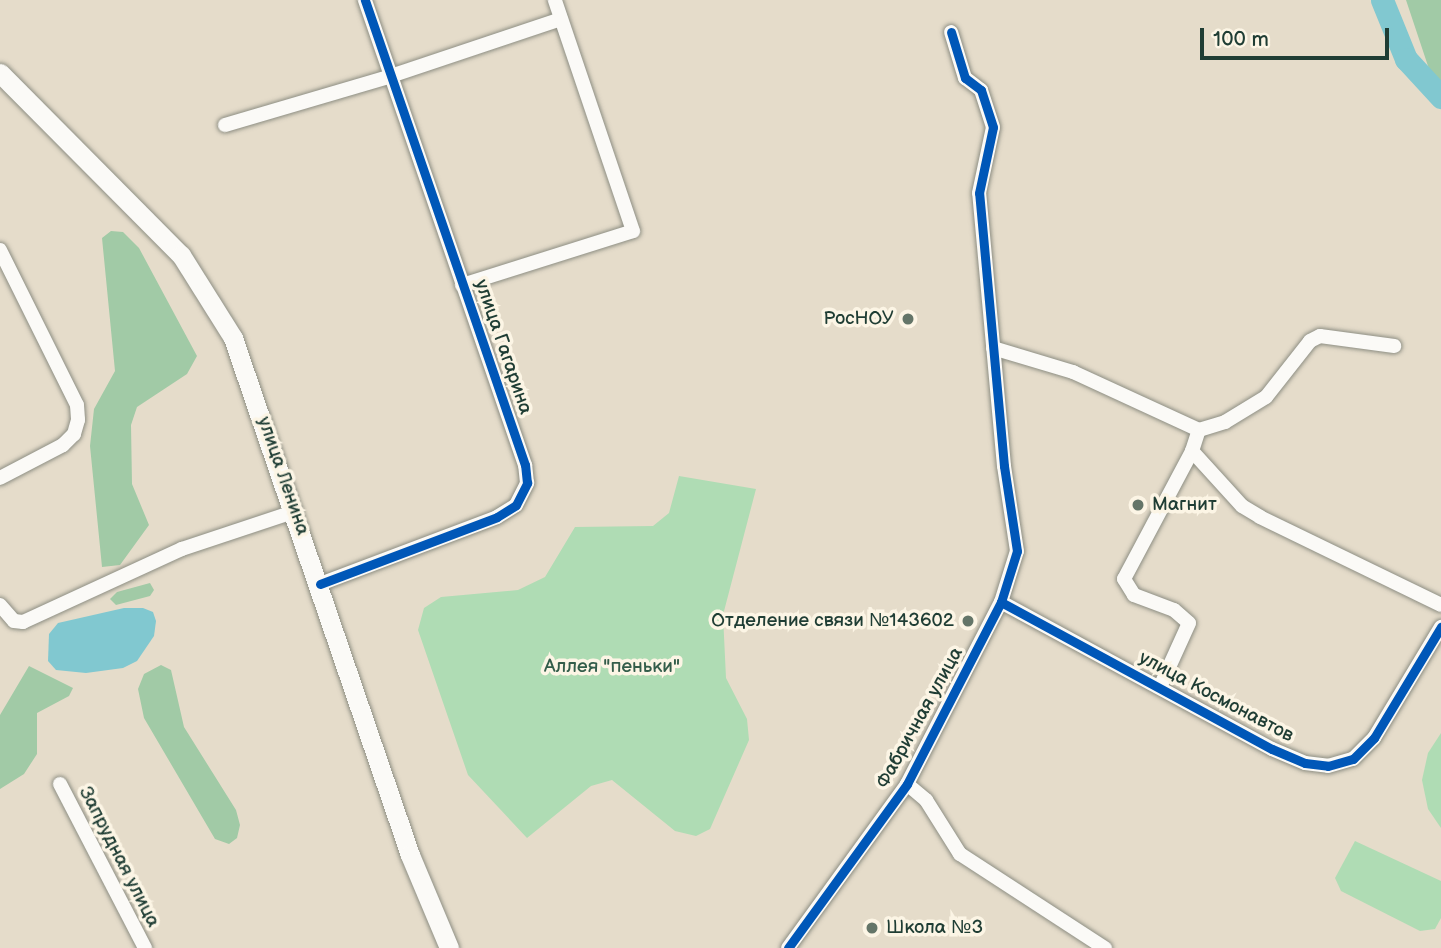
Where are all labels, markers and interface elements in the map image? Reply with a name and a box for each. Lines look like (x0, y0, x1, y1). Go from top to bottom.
scale bar (1203, 14, 1392, 58)
text: 100 m (1213, 27, 1269, 52)
street label: улица Гагарина (469, 277, 537, 417)
place label: РосНОУ (823, 308, 894, 330)
marker: РосНОУ (900, 311, 916, 327)
street label: улица Ленина (252, 414, 314, 538)
place label: Магнит (1152, 494, 1217, 516)
marker: Магнит (1130, 497, 1146, 513)
place label: Отделение связи №143602 (711, 610, 954, 632)
marker: Отделение связи №143602 (960, 613, 976, 629)
street label: Фабричная улица (872, 644, 968, 792)
street label: улица Космонавтов (1135, 647, 1297, 747)
park label: Аллея "пеньки" (544, 656, 680, 678)
street label: Запрудная улица (74, 783, 164, 931)
place label: Школа №3 (886, 917, 983, 939)
marker: Школа №3 (864, 920, 880, 936)

